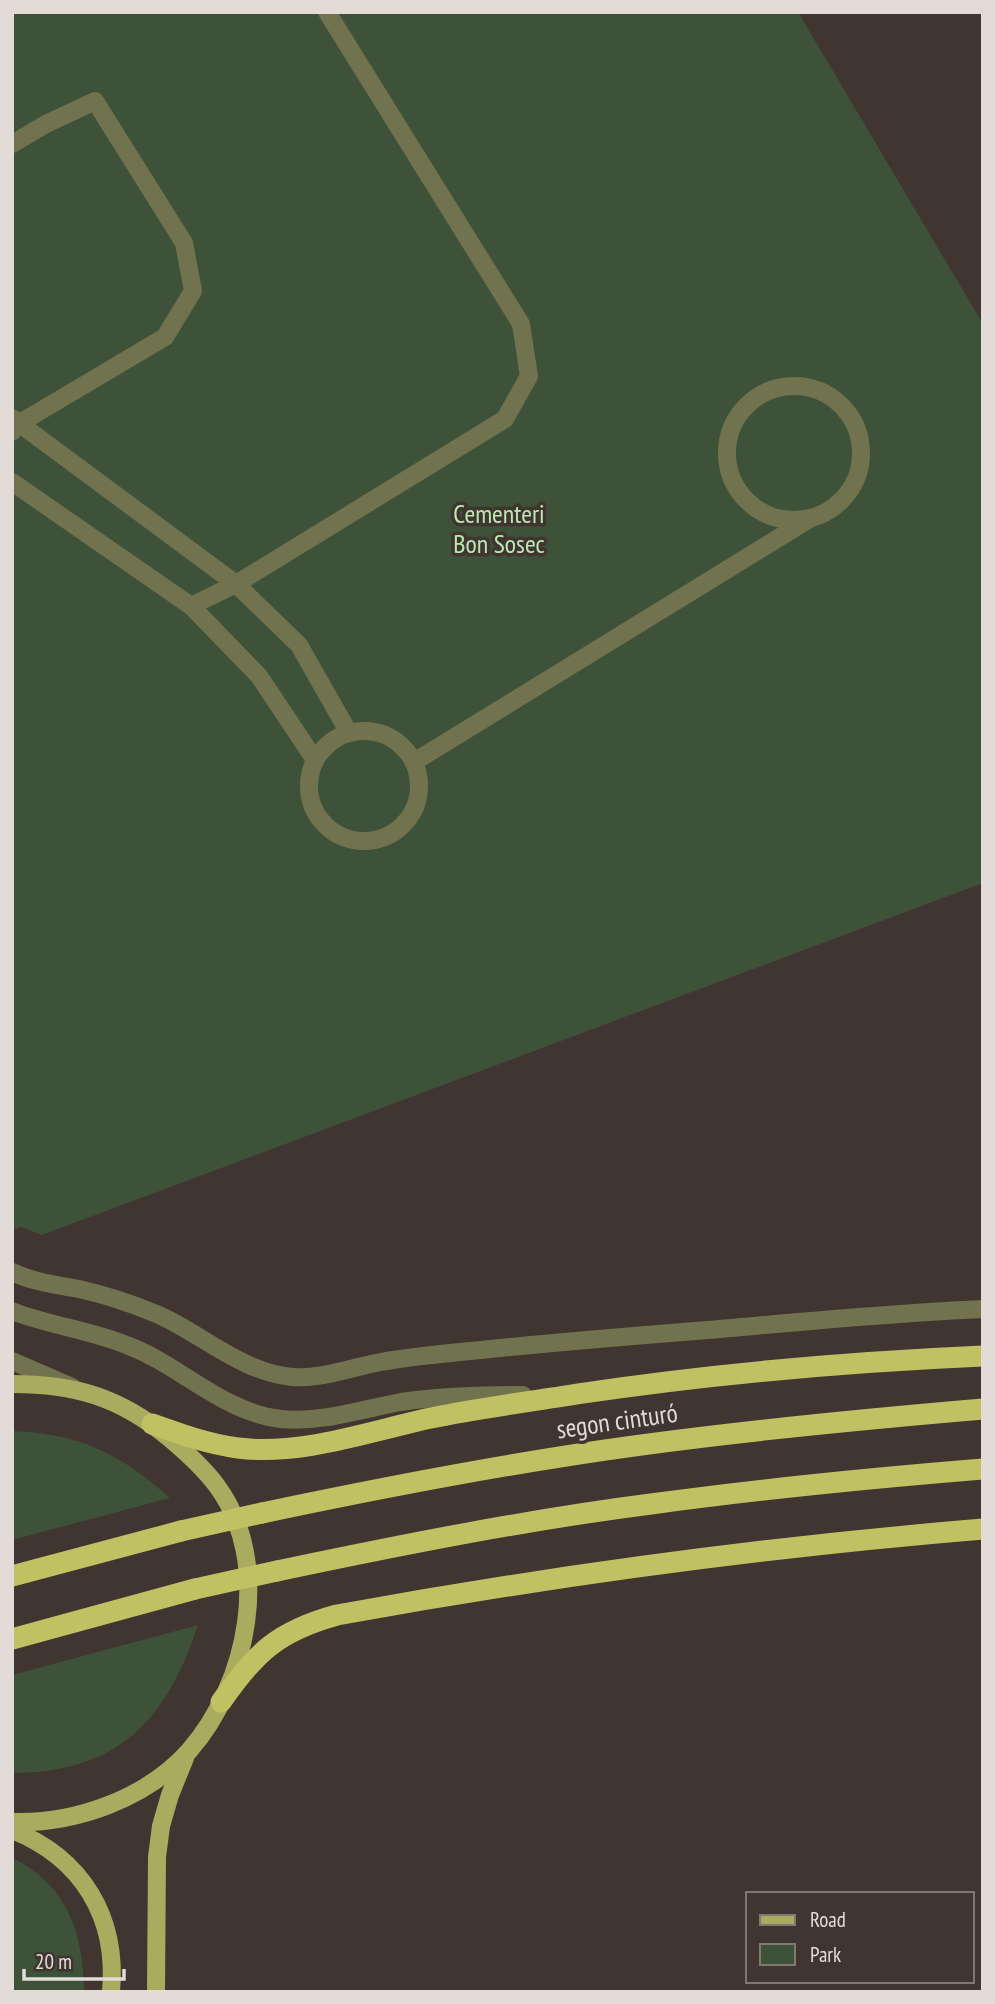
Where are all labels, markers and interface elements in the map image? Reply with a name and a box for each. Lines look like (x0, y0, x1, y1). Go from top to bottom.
park label: Cementeri Bon Sosec (453, 497, 545, 560)
street label: segon cinturó (554, 1396, 680, 1445)
legend (746, 1892, 974, 1983)
text: Road (810, 1906, 846, 1933)
scale bar (24, 1938, 124, 1982)
text: Park (810, 1941, 841, 1968)
text: 20 m (35, 1948, 72, 1975)

